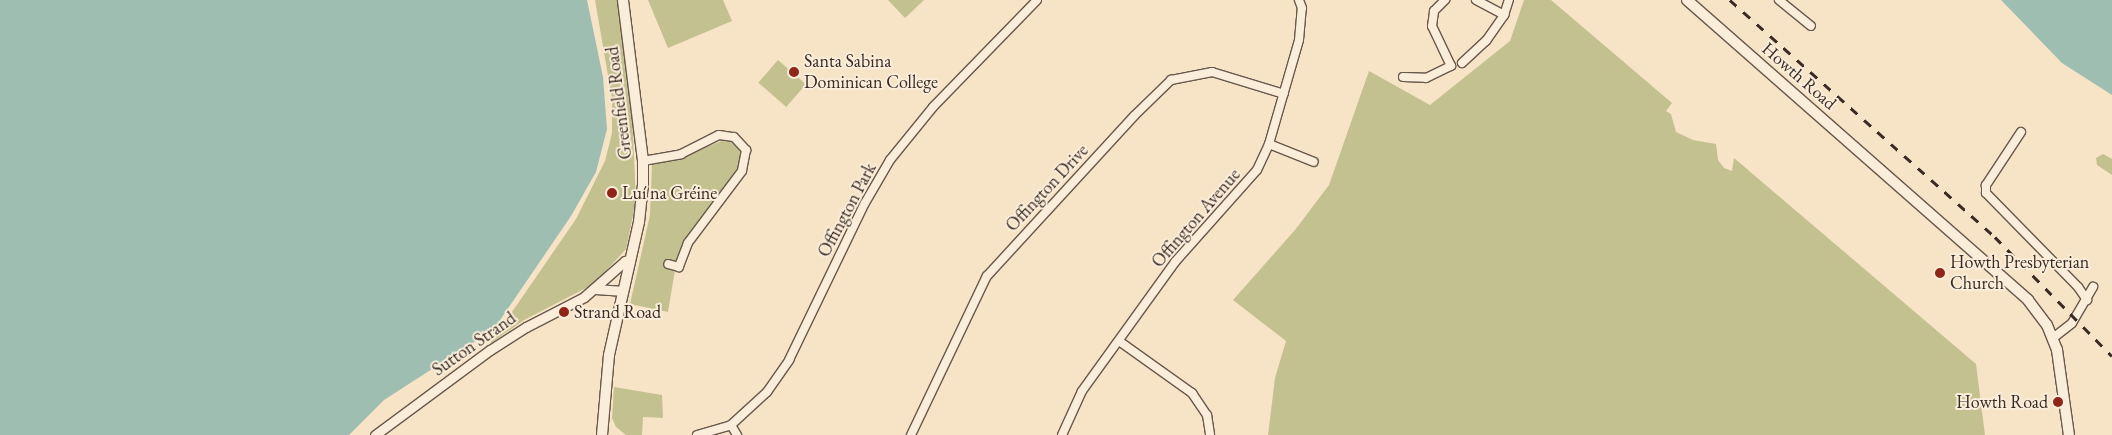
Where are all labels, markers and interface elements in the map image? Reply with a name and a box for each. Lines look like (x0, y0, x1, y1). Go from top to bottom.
street label: Howth Road (1757, 38, 1841, 114)
street label: Greenfield Road (601, 45, 637, 161)
place label: Santa Sabina Dominican College (804, 51, 938, 94)
marker: Santa Sabina Dominican College (788, 66, 800, 78)
street label: Offington Drive (1001, 140, 1093, 236)
street label: Offington Park (813, 159, 881, 261)
street label: Offington Avenue (1147, 164, 1245, 272)
place label: Luí na Gréine (622, 182, 717, 204)
marker: Luí na Gréine (606, 187, 618, 199)
place label: Howth Presbyterian Church (1950, 252, 2089, 294)
marker: Howth Presbyterian Church (1934, 267, 1946, 279)
place label: Strand Road (574, 301, 661, 323)
marker: Strand Road (558, 306, 570, 318)
street label: Sutton Strand (428, 307, 520, 381)
place label: Howth Road (1956, 391, 2048, 413)
marker: Howth Road (2052, 396, 2064, 408)

